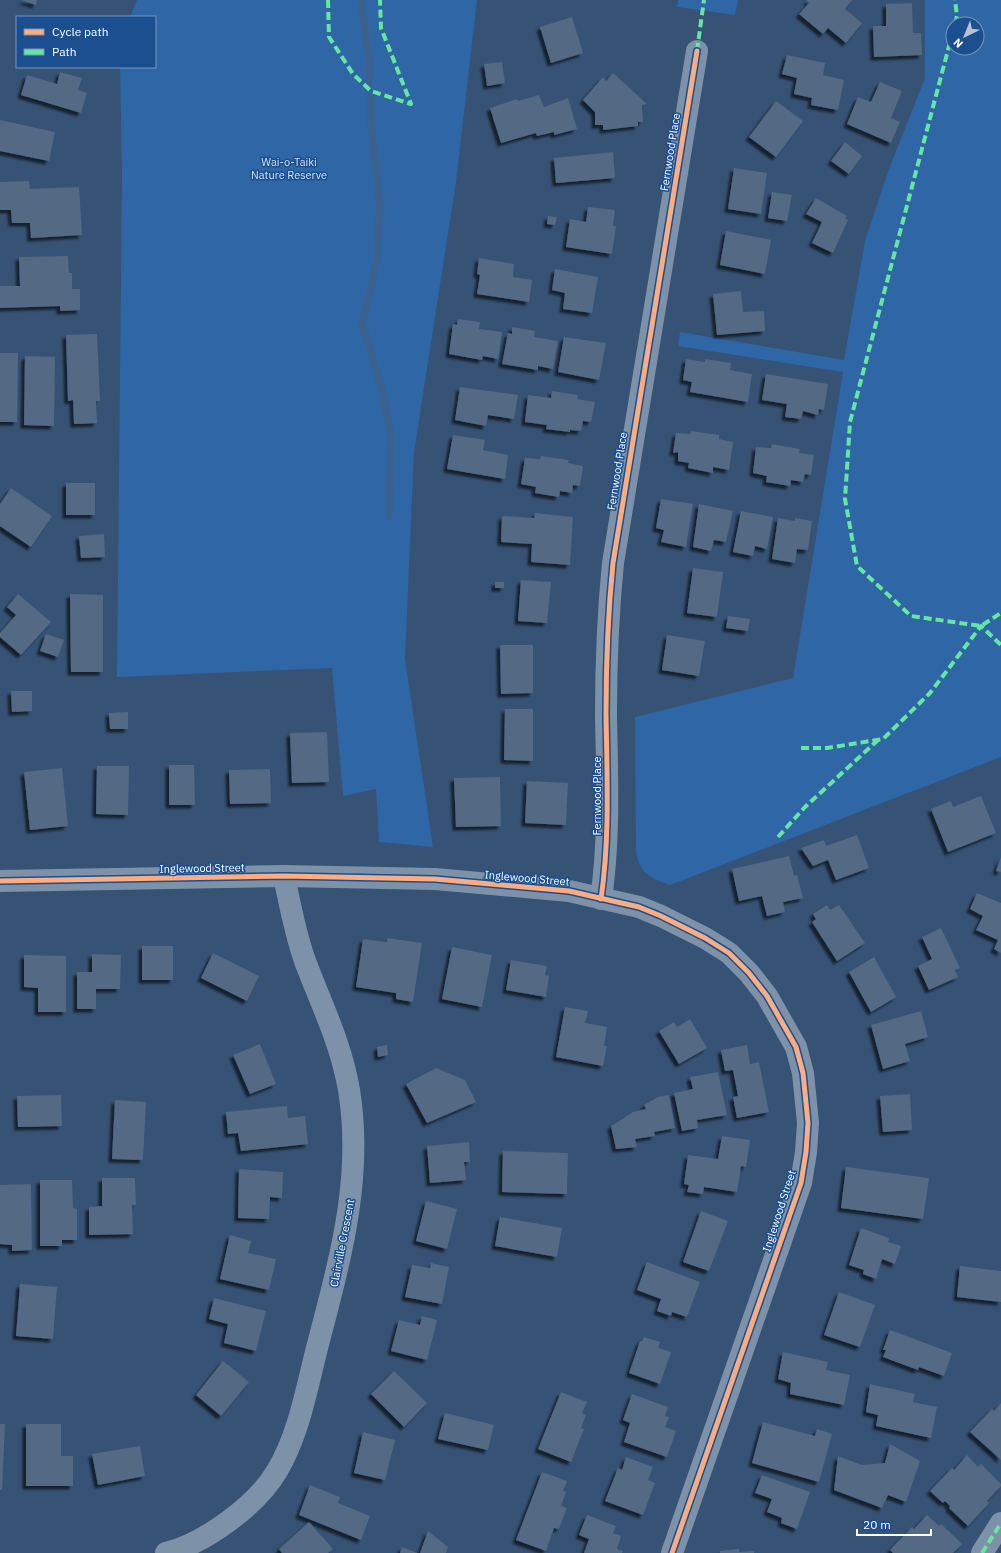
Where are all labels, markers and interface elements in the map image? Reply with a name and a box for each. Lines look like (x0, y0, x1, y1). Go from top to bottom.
legend (16, 16, 156, 68)
north arrow (945, 16, 985, 56)
text: Cycle path (52, 24, 109, 39)
text: N (950, 35, 966, 51)
text: Path (52, 44, 77, 59)
street label: Fernwood Place (657, 112, 683, 192)
park label: Wai-o-Taiki Nature Reserve (251, 155, 327, 182)
street label: Fernwood Place (604, 431, 630, 511)
street label: Fernwood Place (590, 757, 604, 835)
street label: Inglewood Street (159, 860, 245, 876)
street label: Inglewood Street (484, 867, 570, 889)
street label: Inglewood Street (759, 1168, 799, 1254)
street label: Clairville Crescent (327, 1198, 357, 1288)
scale bar (857, 1511, 931, 1537)
text: 20 m (863, 1517, 891, 1532)

